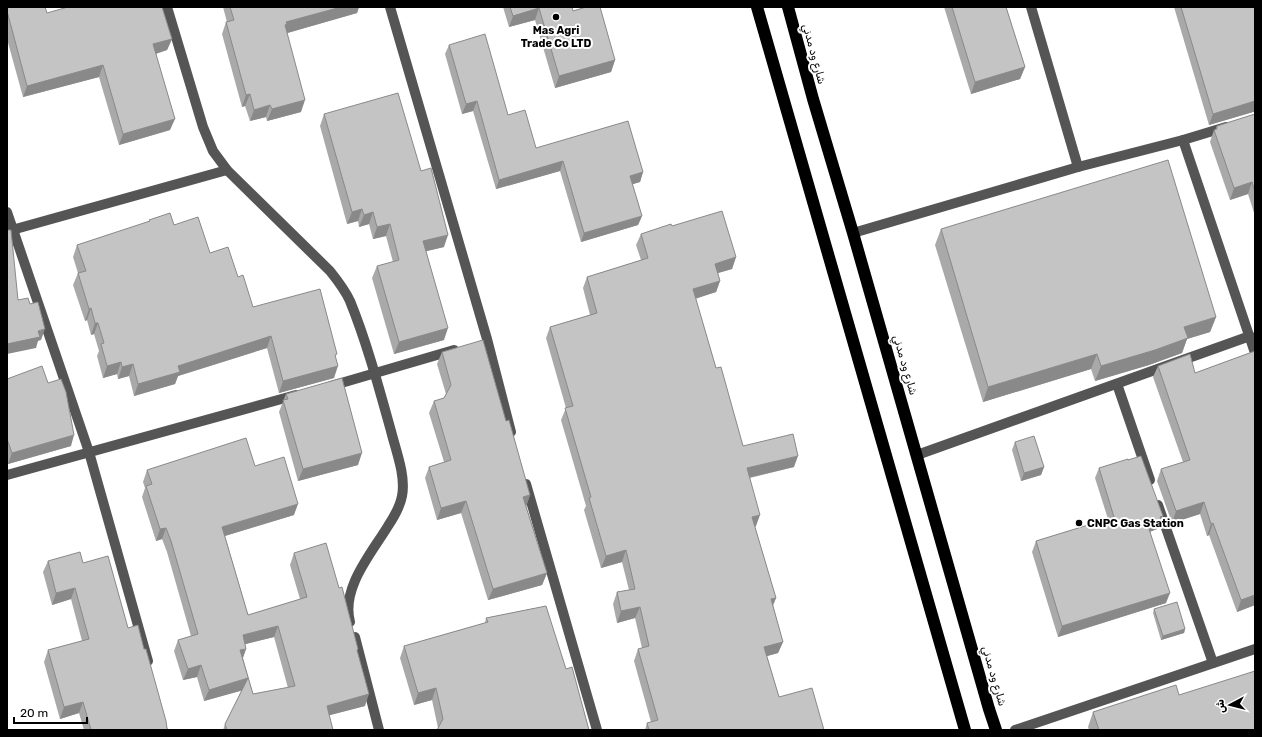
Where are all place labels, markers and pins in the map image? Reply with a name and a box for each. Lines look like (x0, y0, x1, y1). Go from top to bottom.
marker: Mas Agri Trade Co LTD (551, 12, 561, 22)
place label: Mas Agri Trade Co LTD (521, 24, 591, 50)
place label: CNPC Gas Station (1087, 517, 1184, 530)
marker: CNPC Gas Station (1074, 518, 1084, 528)

